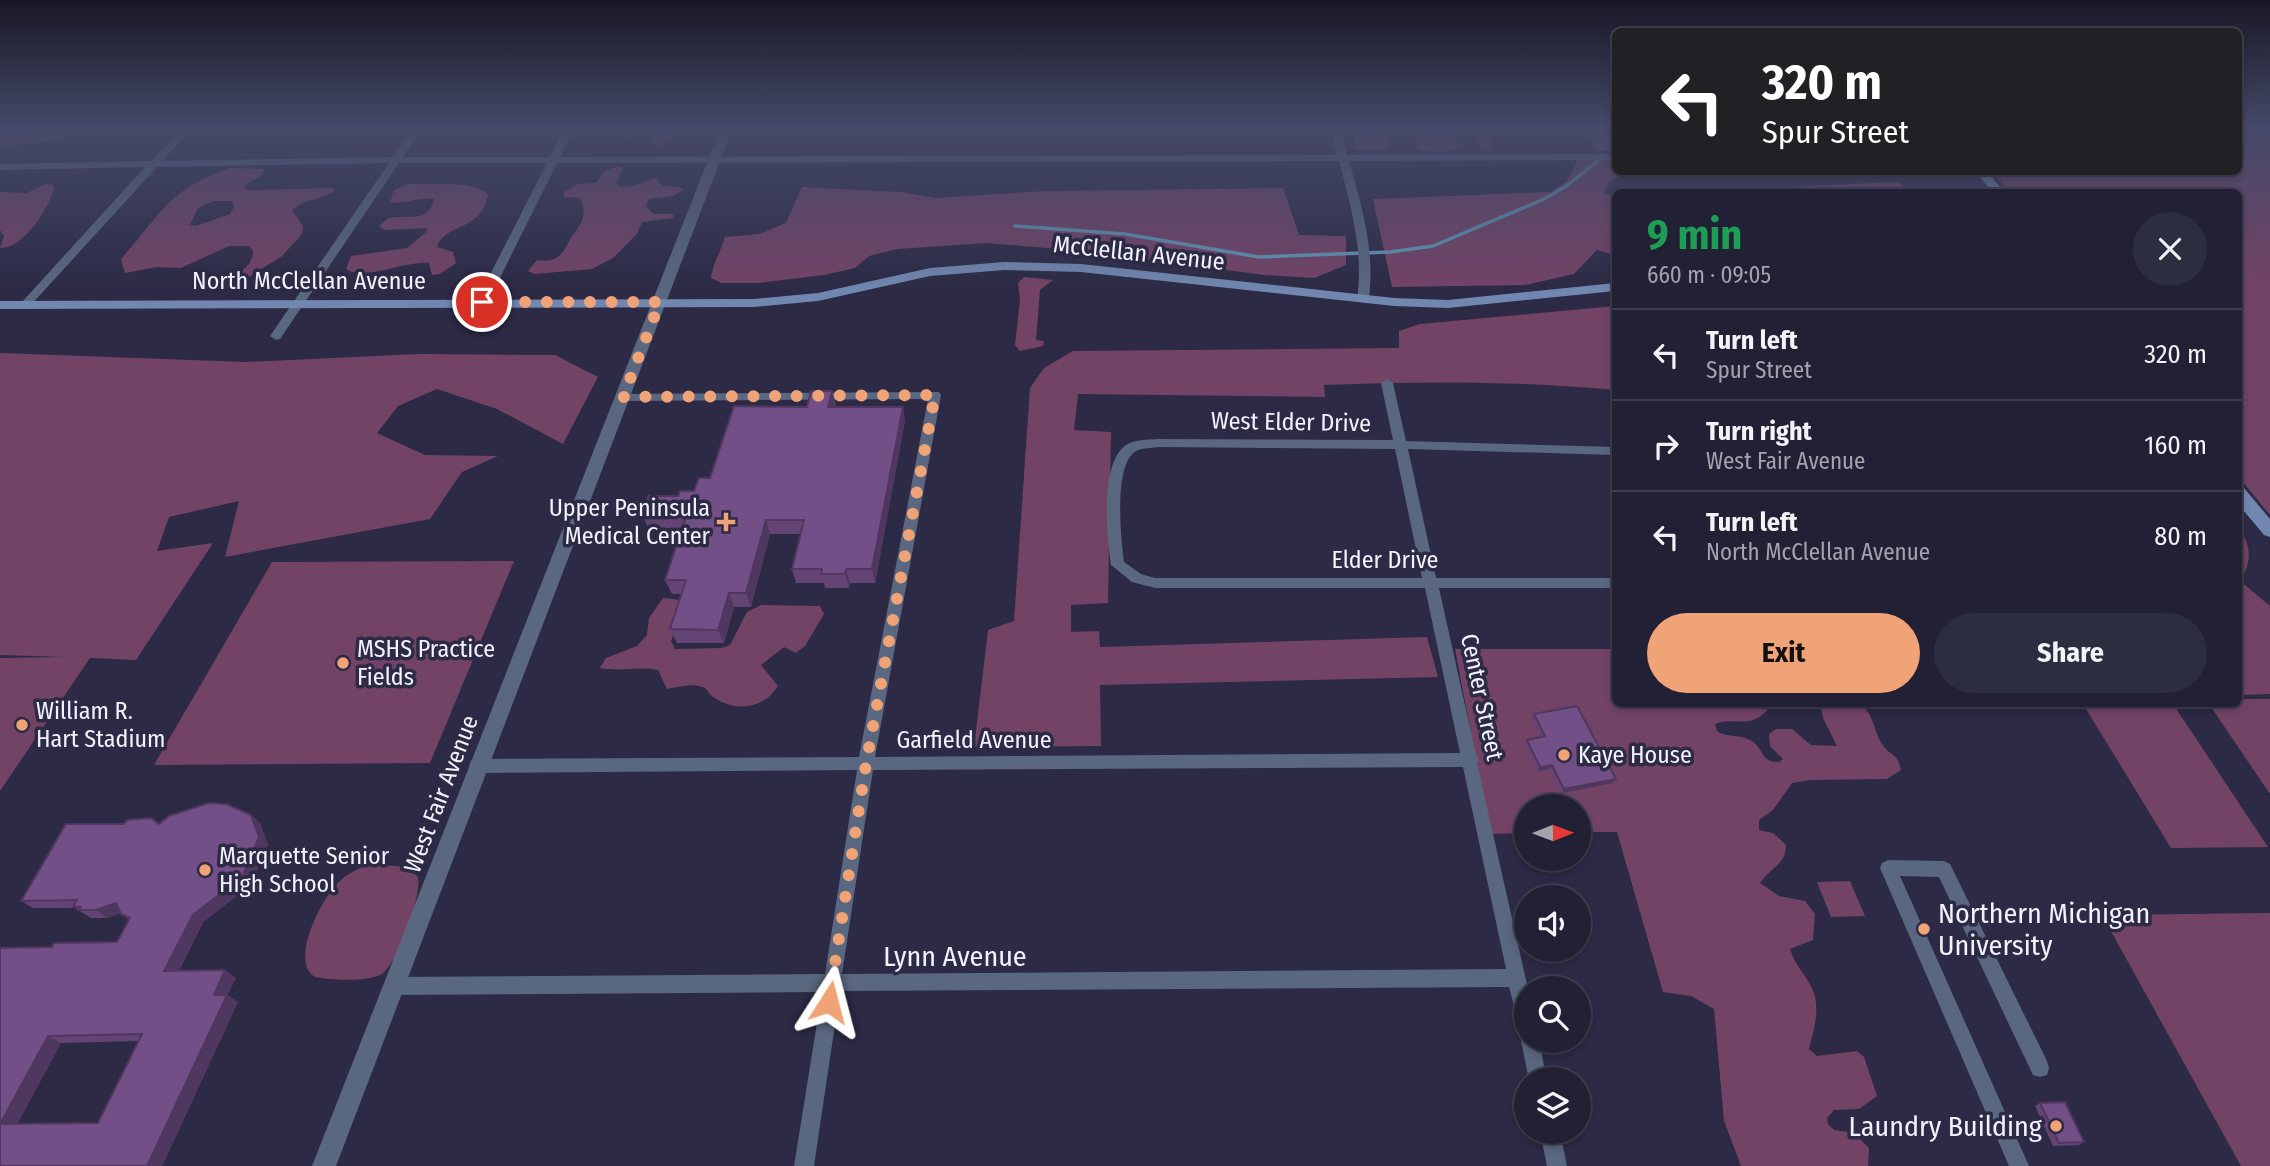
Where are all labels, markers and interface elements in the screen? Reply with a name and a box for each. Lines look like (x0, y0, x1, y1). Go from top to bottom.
text: 320 m (1762, 53, 1882, 112)
icon: left (1647, 56, 1738, 147)
text: Spur Street (1762, 113, 1909, 151)
text: 9 min (1647, 210, 1742, 260)
button: close (2133, 212, 2207, 286)
street label: McClellan Avenue (1052, 230, 1226, 276)
text: 660 m · 09:05 (1647, 261, 1771, 289)
street label: North McClellan Avenue (192, 267, 426, 295)
pin (452, 272, 512, 332)
icon: arrive (463, 283, 501, 321)
text: Turn left (1706, 325, 1798, 356)
icon: left (1647, 336, 1685, 374)
text: 320 m (2144, 339, 2207, 370)
text: Spur Street (1706, 356, 1812, 384)
street label: West Elder Drive (1211, 407, 1371, 437)
text: Turn right (1706, 416, 1812, 447)
icon: right (1647, 427, 1685, 465)
text: 160 m (2144, 430, 2207, 461)
text: West Fair Avenue (1706, 447, 1865, 475)
place label: Upper Peninsula Medical Center (549, 494, 711, 550)
text: Turn left (1706, 507, 1798, 538)
marker: Upper Peninsula Medical Center (716, 512, 736, 532)
icon: left (1647, 518, 1685, 556)
text: 80 m (2154, 521, 2207, 552)
text: North McClellan Avenue (1706, 538, 1930, 566)
street label: Elder Drive (1332, 546, 1438, 574)
button: Exit (1647, 613, 1920, 693)
button: Share (1934, 613, 2207, 693)
street label: Center Street (1455, 631, 1509, 763)
place label: MSHS Practice Fields (357, 635, 495, 691)
marker: MSHS Practice Fields (335, 655, 351, 671)
place label: William R. Hart Stadium (36, 697, 165, 753)
street label: West Fair Avenue (398, 711, 484, 877)
marker: William R. Hart Stadium (14, 717, 30, 733)
street label: Garfield Avenue (896, 726, 1052, 754)
place label: Kaye House (1578, 741, 1692, 769)
marker: Kaye House (1556, 747, 1572, 763)
north arrow (1514, 794, 1591, 872)
map controls (1514, 794, 1591, 1144)
place label: Marquette Senior High School (219, 842, 390, 898)
marker: Marquette Senior High School (197, 862, 213, 878)
button: sound (1514, 885, 1591, 962)
place label: Northern Michigan University (1938, 897, 2150, 962)
marker: Northern Michigan University (1916, 921, 1932, 937)
street label: Lynn Avenue (883, 940, 1027, 973)
position arrow (792, 965, 866, 1039)
button: search (1514, 976, 1591, 1053)
button: layers (1514, 1067, 1591, 1144)
place label: Laundry Building (1849, 1110, 2043, 1143)
marker: Laundry Building (2048, 1118, 2064, 1134)

